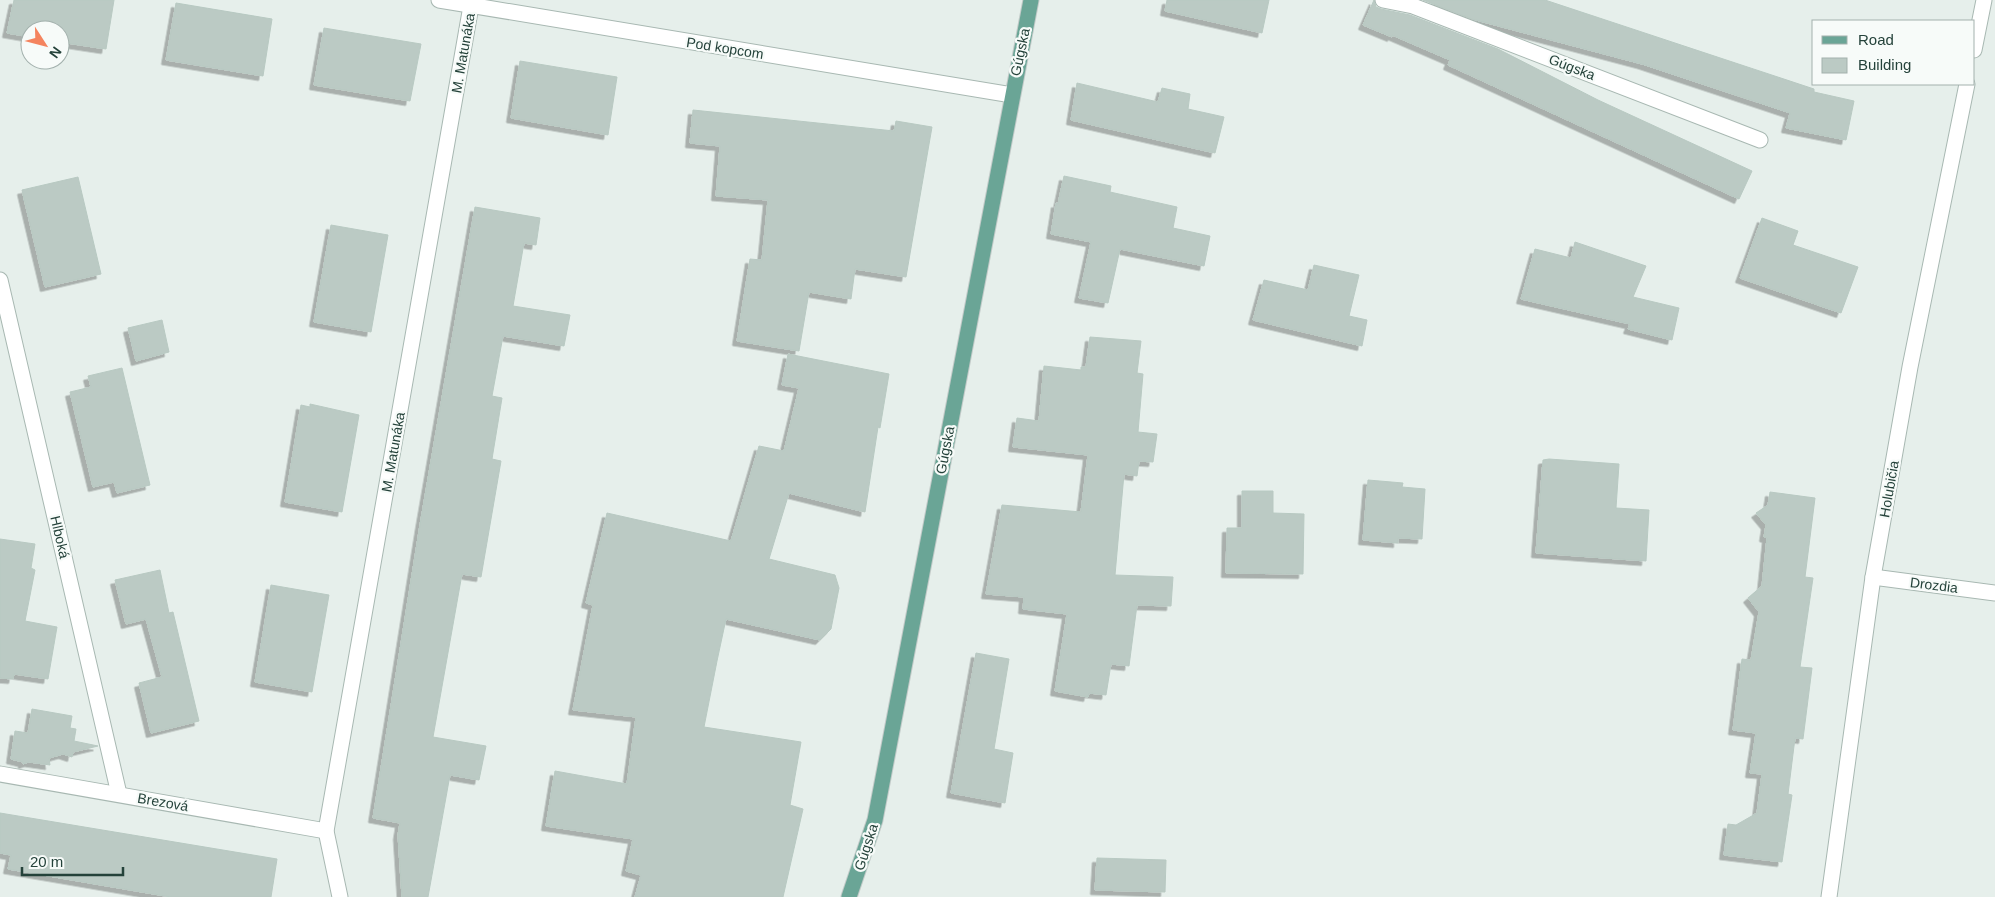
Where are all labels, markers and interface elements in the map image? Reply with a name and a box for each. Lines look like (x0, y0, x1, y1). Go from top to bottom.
street label: M. Matunáka (448, 12, 478, 94)
north arrow (20, 20, 70, 70)
legend (1812, 20, 1975, 85)
street label: Gúgska (1007, 27, 1033, 77)
text: Road (1858, 31, 1894, 48)
street label: Pod kopcom (685, 34, 765, 62)
text: N (46, 44, 65, 61)
street label: Gúgska (1547, 51, 1598, 83)
text: Building (1858, 56, 1911, 73)
street label: M. Matunáka (378, 411, 408, 493)
street label: Gúgska (933, 425, 957, 475)
street label: Holubičia (1876, 459, 1902, 519)
street label: Hlboká (47, 514, 73, 560)
street label: Drozdia (1909, 574, 1959, 596)
street label: Brezová (136, 790, 190, 814)
street label: Gúgska (851, 821, 881, 872)
scale bar (22, 844, 124, 876)
text: 20 m (30, 853, 63, 870)

